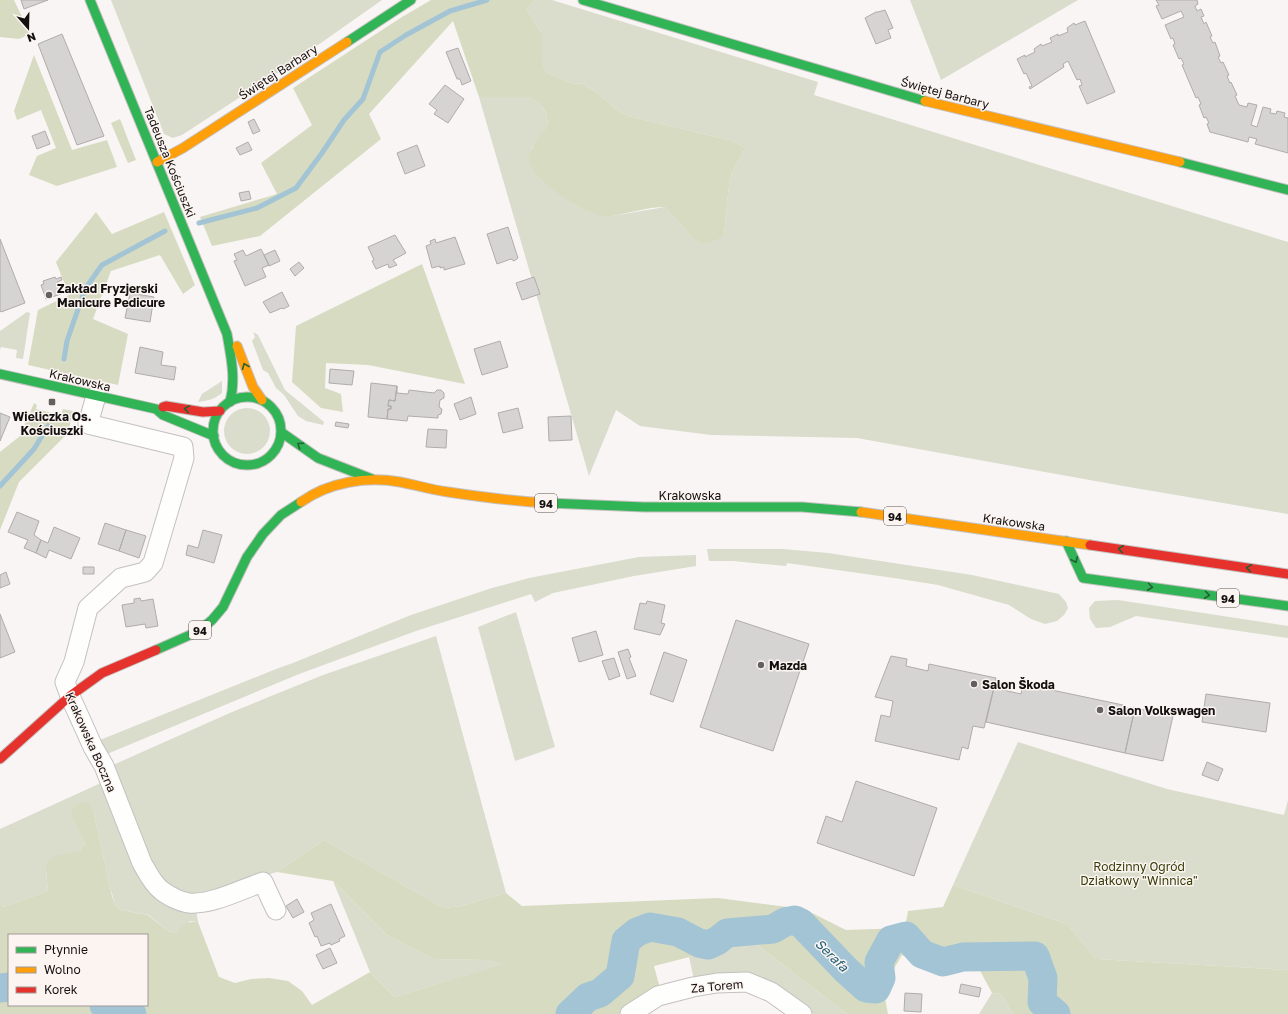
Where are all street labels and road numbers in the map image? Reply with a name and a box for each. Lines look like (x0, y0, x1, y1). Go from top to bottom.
street label: Świętej Barbary (236, 41, 320, 103)
street label: Świętej Barbary (899, 74, 991, 112)
street label: Tadeusza Kościuszki (141, 104, 199, 220)
street label: Krakowska (48, 366, 112, 394)
street label: Krakowska (659, 488, 721, 503)
road number: 94 (535, 494, 557, 512)
road number: 94 (884, 507, 906, 525)
street label: Krakowska (982, 510, 1046, 534)
road number: 94 (1217, 589, 1239, 607)
road number: 94 (189, 621, 211, 639)
street label: Krakowska Boczna (62, 690, 120, 794)
street label: Za Torem (690, 976, 744, 996)

